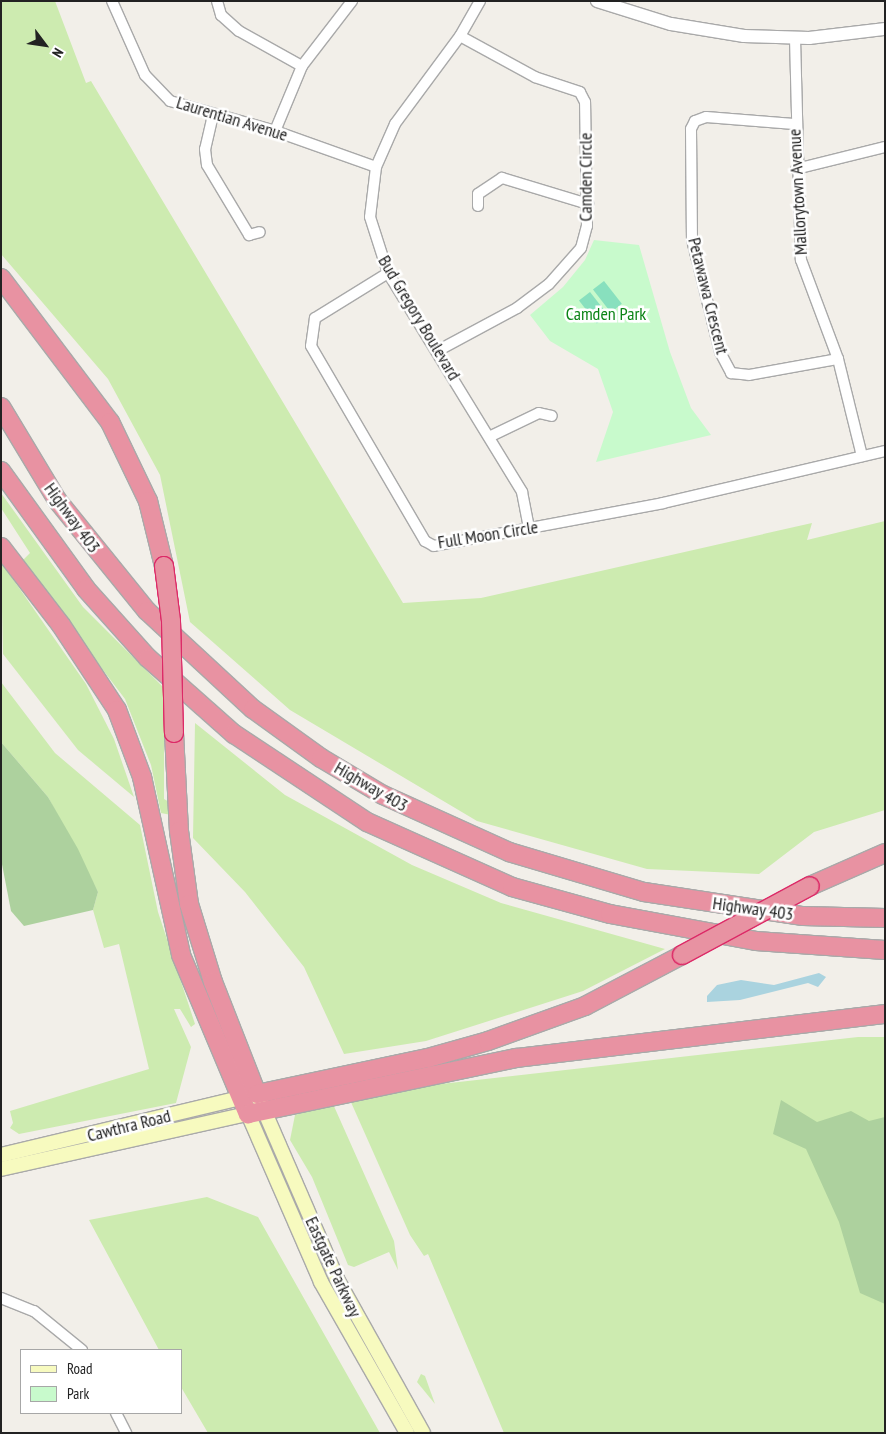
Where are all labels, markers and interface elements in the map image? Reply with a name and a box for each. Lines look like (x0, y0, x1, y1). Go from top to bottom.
north arrow (20, 20, 70, 70)
text: N (48, 45, 68, 61)
street label: Laurentian Avenue (173, 92, 291, 146)
street label: Mallorytown Avenue (784, 128, 812, 256)
street label: Camden Circle (575, 133, 597, 221)
street label: Petawawa Crescent (683, 235, 733, 357)
street label: Bud Gregory Boulevard (373, 251, 465, 385)
park label: Camden Park (566, 303, 646, 325)
street label: Highway 403 (39, 479, 105, 557)
street label: Full Moon Circle (436, 516, 540, 554)
street label: Highway 403 (330, 757, 412, 817)
street label: Highway 403 (711, 893, 795, 925)
street label: Cawthra Road (85, 1105, 173, 1147)
street label: Eastgate Parkway (300, 1213, 366, 1321)
legend (20, 1349, 182, 1414)
text: Road (67, 1359, 93, 1378)
text: Park (67, 1384, 89, 1403)

